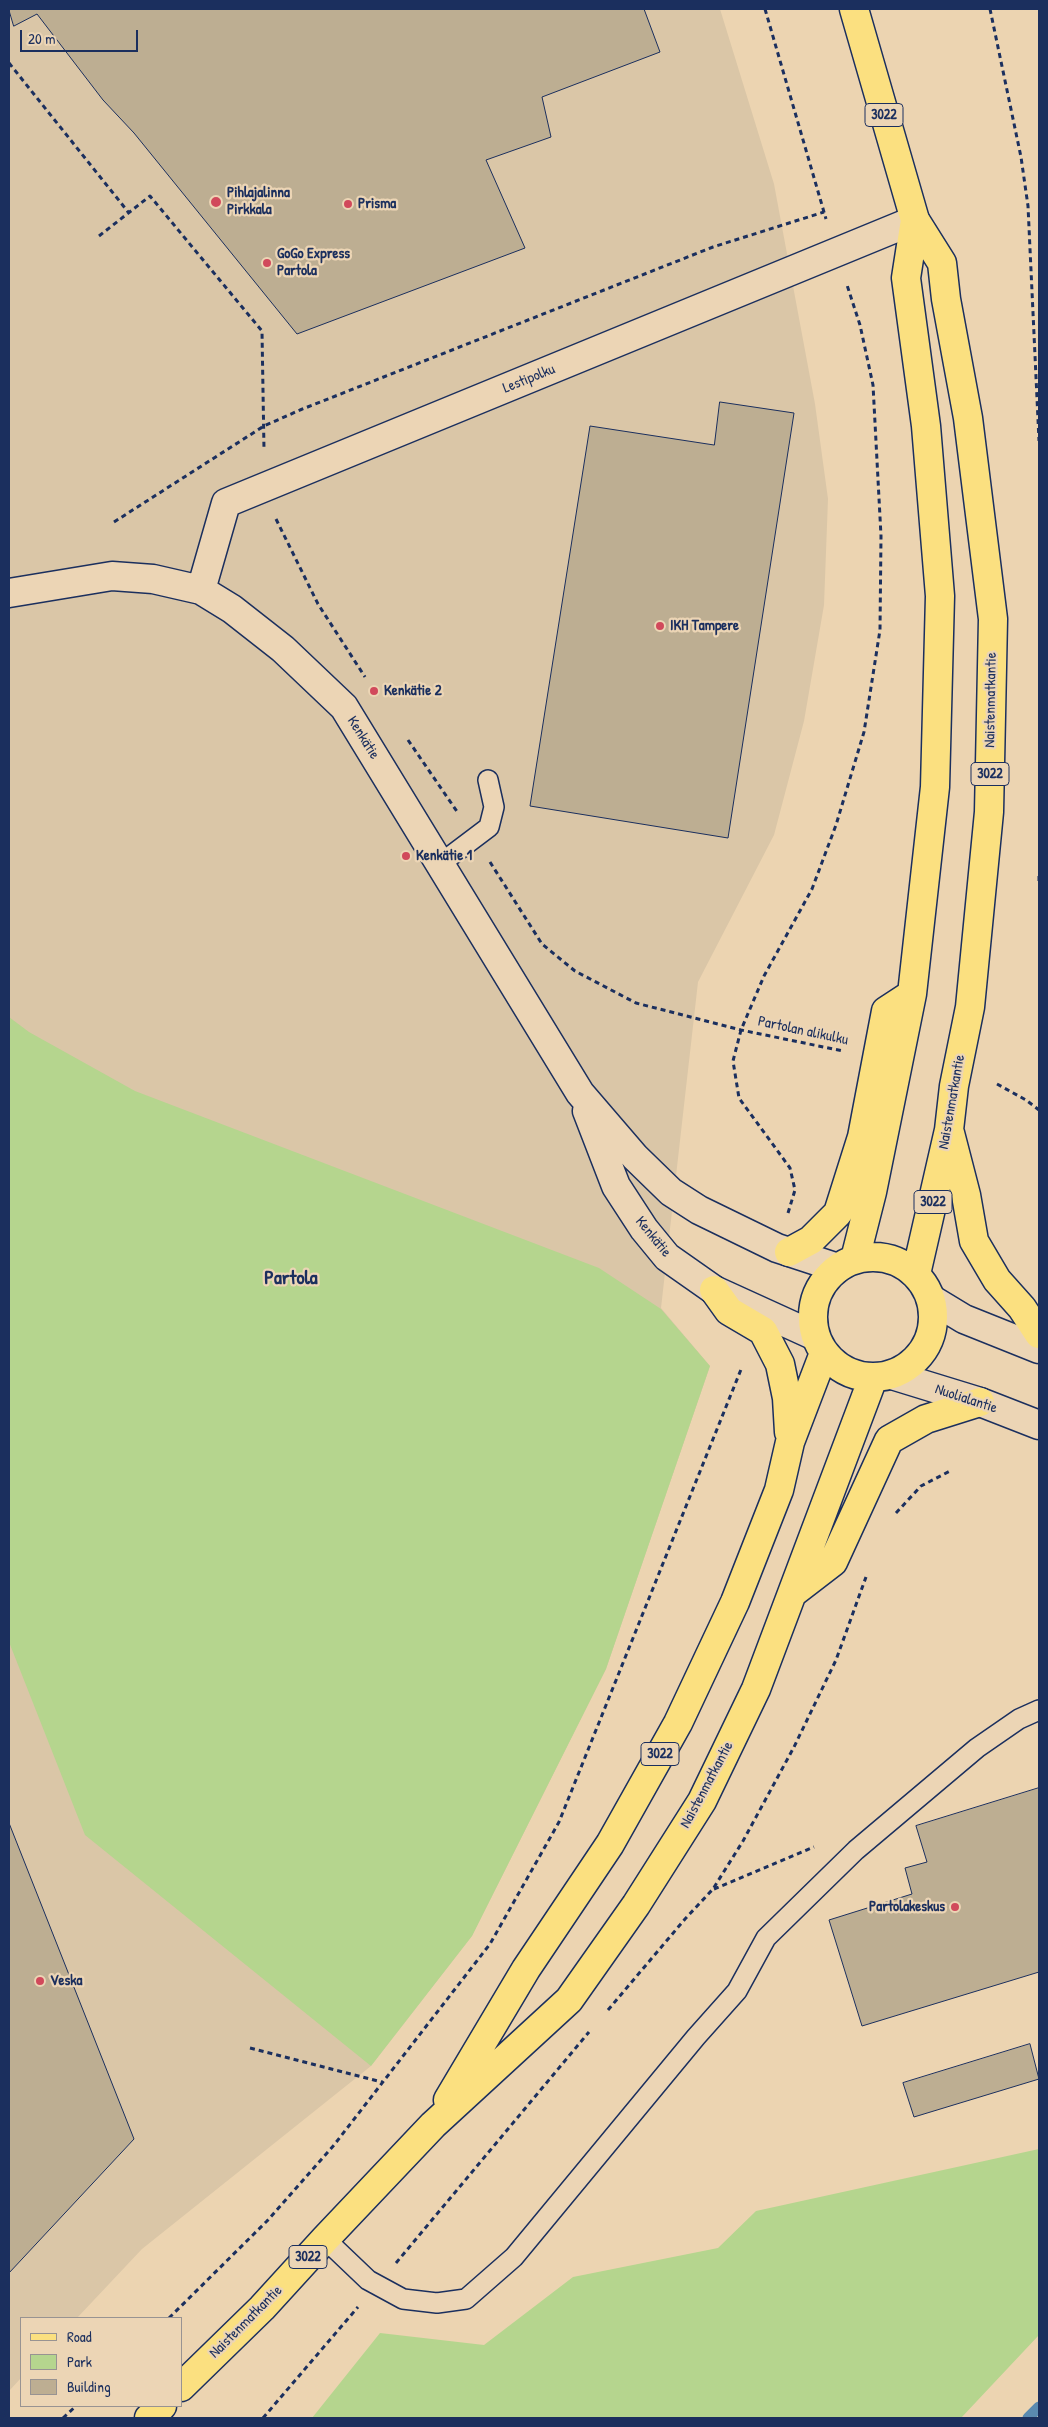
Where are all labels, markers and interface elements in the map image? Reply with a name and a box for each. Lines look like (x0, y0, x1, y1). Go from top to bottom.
scale bar (22, 20, 140, 52)
text: 20 m (28, 28, 55, 49)
road number: 3022 (865, 104, 903, 126)
place label: Pihlajalinna Pirkkala (227, 184, 290, 219)
marker: Pihlajalinna Pirkkala (209, 195, 223, 209)
place label: Prisma (358, 195, 396, 213)
marker: Prisma (342, 198, 354, 210)
place label: GoGo Express Partola (277, 245, 350, 280)
marker: GoGo Express Partola (261, 257, 273, 269)
street label: Lestipolku (500, 360, 558, 398)
place label: IKH Tampere (670, 617, 739, 635)
marker: IKH Tampere (654, 620, 666, 632)
street label: Naistenmatkantie (981, 652, 1001, 748)
place label: Kenkätie 2 (384, 682, 442, 700)
marker: Kenkätie 2 (368, 685, 380, 697)
street label: Kenkätie (343, 713, 383, 763)
road number: 3022 (971, 762, 1009, 786)
place label: Kenkätie 1 (416, 847, 472, 865)
marker: Kenkätie 1 (400, 850, 412, 862)
street label: Partolan alikulku (756, 1013, 850, 1049)
street label: Naistenmatkantie (935, 1053, 969, 1151)
road number: 3022 (914, 1190, 952, 1214)
street label: Kenkätie (631, 1213, 675, 1261)
district label: Partola (264, 1267, 318, 1291)
street label: Nuolialantie (933, 1380, 999, 1418)
street label: Naistenmatkantie (677, 1739, 737, 1831)
road number: 3022 (641, 1742, 679, 1766)
place label: Partolakeskus (869, 1898, 945, 1916)
marker: Partolakeskus (949, 1901, 961, 1913)
place label: Veska (50, 1972, 82, 1990)
marker: Veska (34, 1975, 46, 1987)
road number: 3022 (289, 2246, 327, 2268)
street label: Naistenmatkantie (206, 2282, 286, 2362)
legend (20, 2317, 182, 2407)
text: Road (67, 2326, 92, 2347)
text: Park (67, 2351, 92, 2372)
text: Building (67, 2376, 111, 2397)

